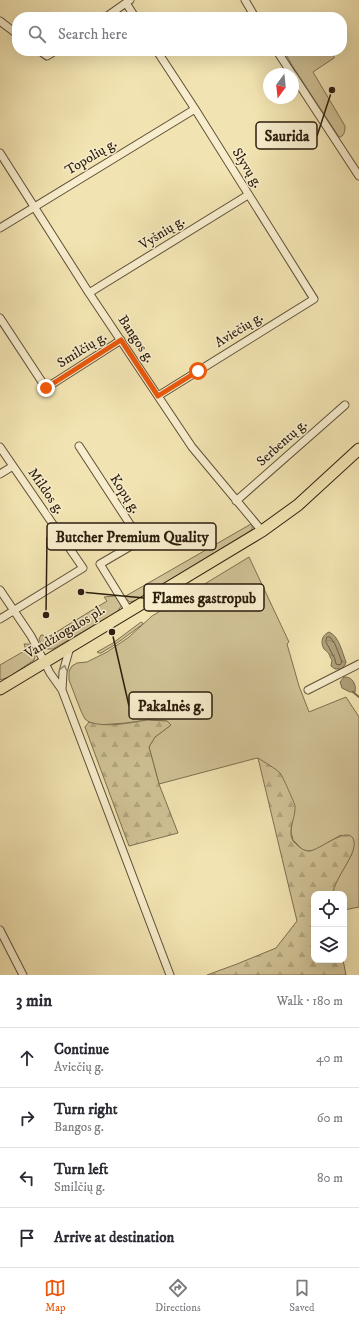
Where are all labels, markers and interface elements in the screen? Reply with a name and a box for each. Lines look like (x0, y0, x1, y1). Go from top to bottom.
search box (12, 12, 347, 56)
icon: search (26, 23, 48, 45)
text: Search here (58, 25, 127, 44)
north arrow (263, 68, 299, 104)
callout: Saurida (256, 122, 317, 149)
text: Saurida (265, 127, 310, 146)
street label: Topolių g. (62, 135, 120, 179)
street label: Slyvų g. (228, 145, 266, 191)
street label: Vyšnių g. (135, 212, 188, 255)
street label: Aviečių g. (211, 308, 267, 352)
street label: Bangos g. (114, 312, 158, 366)
street label: Smilčių g. (54, 328, 110, 372)
route start (189, 362, 207, 380)
route end (37, 379, 55, 397)
street label: Serbentų g. (253, 415, 311, 471)
street label: Mildos g. (24, 464, 68, 518)
street label: Kopų g. (106, 471, 144, 517)
callout: Butcher Premium Quality (47, 523, 216, 550)
text: Butcher Premium Quality (55, 528, 209, 547)
callout: Flames gastropub (144, 584, 264, 611)
text: Flames gastropub (152, 589, 256, 608)
street label: Vandžiogalos pl. (21, 601, 108, 664)
one-way arrow (59, 665, 67, 671)
callout: Pakalnės g. (129, 692, 212, 719)
text: Pakalnės g. (138, 697, 205, 716)
map controls (311, 891, 347, 963)
button: locate (311, 891, 347, 927)
button: layers (311, 927, 347, 963)
text: 3 min (16, 990, 52, 1012)
text: Walk · 180 m (276, 993, 343, 1009)
text: Continue (54, 1040, 109, 1059)
icon: ahead (16, 1047, 38, 1069)
text: 40 m (316, 1050, 343, 1066)
text: Aviečių g. (54, 1059, 104, 1075)
text: Turn right (54, 1100, 117, 1119)
icon: right (16, 1107, 38, 1129)
text: 60 m (317, 1110, 343, 1126)
text: Bangos g. (54, 1119, 104, 1135)
text: Turn left (54, 1160, 108, 1179)
icon: left (16, 1167, 38, 1189)
text: 80 m (317, 1170, 343, 1186)
text: Smilčių g. (54, 1179, 105, 1195)
icon: arrive (16, 1227, 38, 1249)
text: Arrive at destination (54, 1228, 174, 1247)
tab: Map (44, 1277, 66, 1315)
tab: Directions (155, 1277, 201, 1315)
tab: Saved (289, 1277, 315, 1315)

